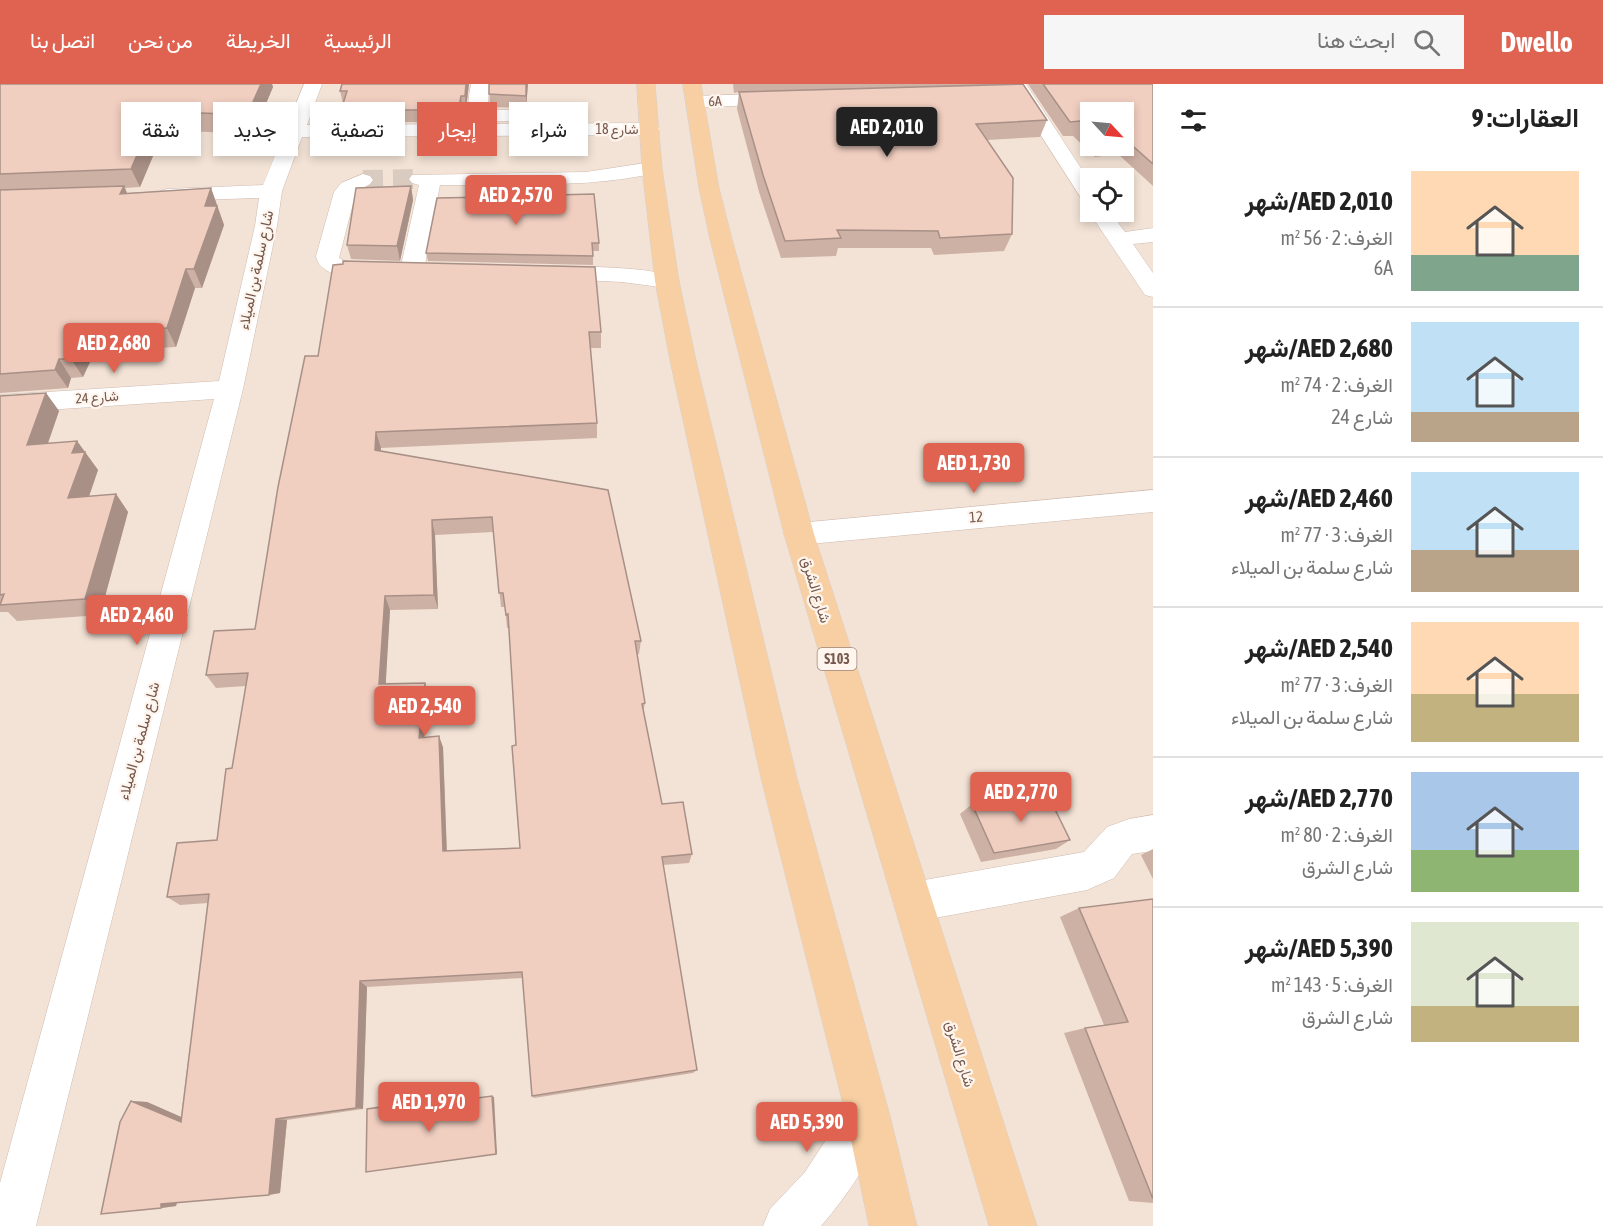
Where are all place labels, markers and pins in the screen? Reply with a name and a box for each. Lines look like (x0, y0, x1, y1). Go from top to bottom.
pin: AED 2,010 (818, 107, 956, 158)
pin: AED 2,570 (447, 175, 585, 226)
pin: AED 2,680 (45, 323, 183, 374)
pin: AED 1,730 (905, 443, 1043, 494)
pin: AED 2,460 (68, 595, 206, 646)
pin: AED 2,540 (356, 686, 494, 737)
pin: AED 2,770 (952, 772, 1090, 823)
pin: AED 1,970 (360, 1082, 498, 1133)
pin: AED 5,390 (738, 1102, 876, 1153)

